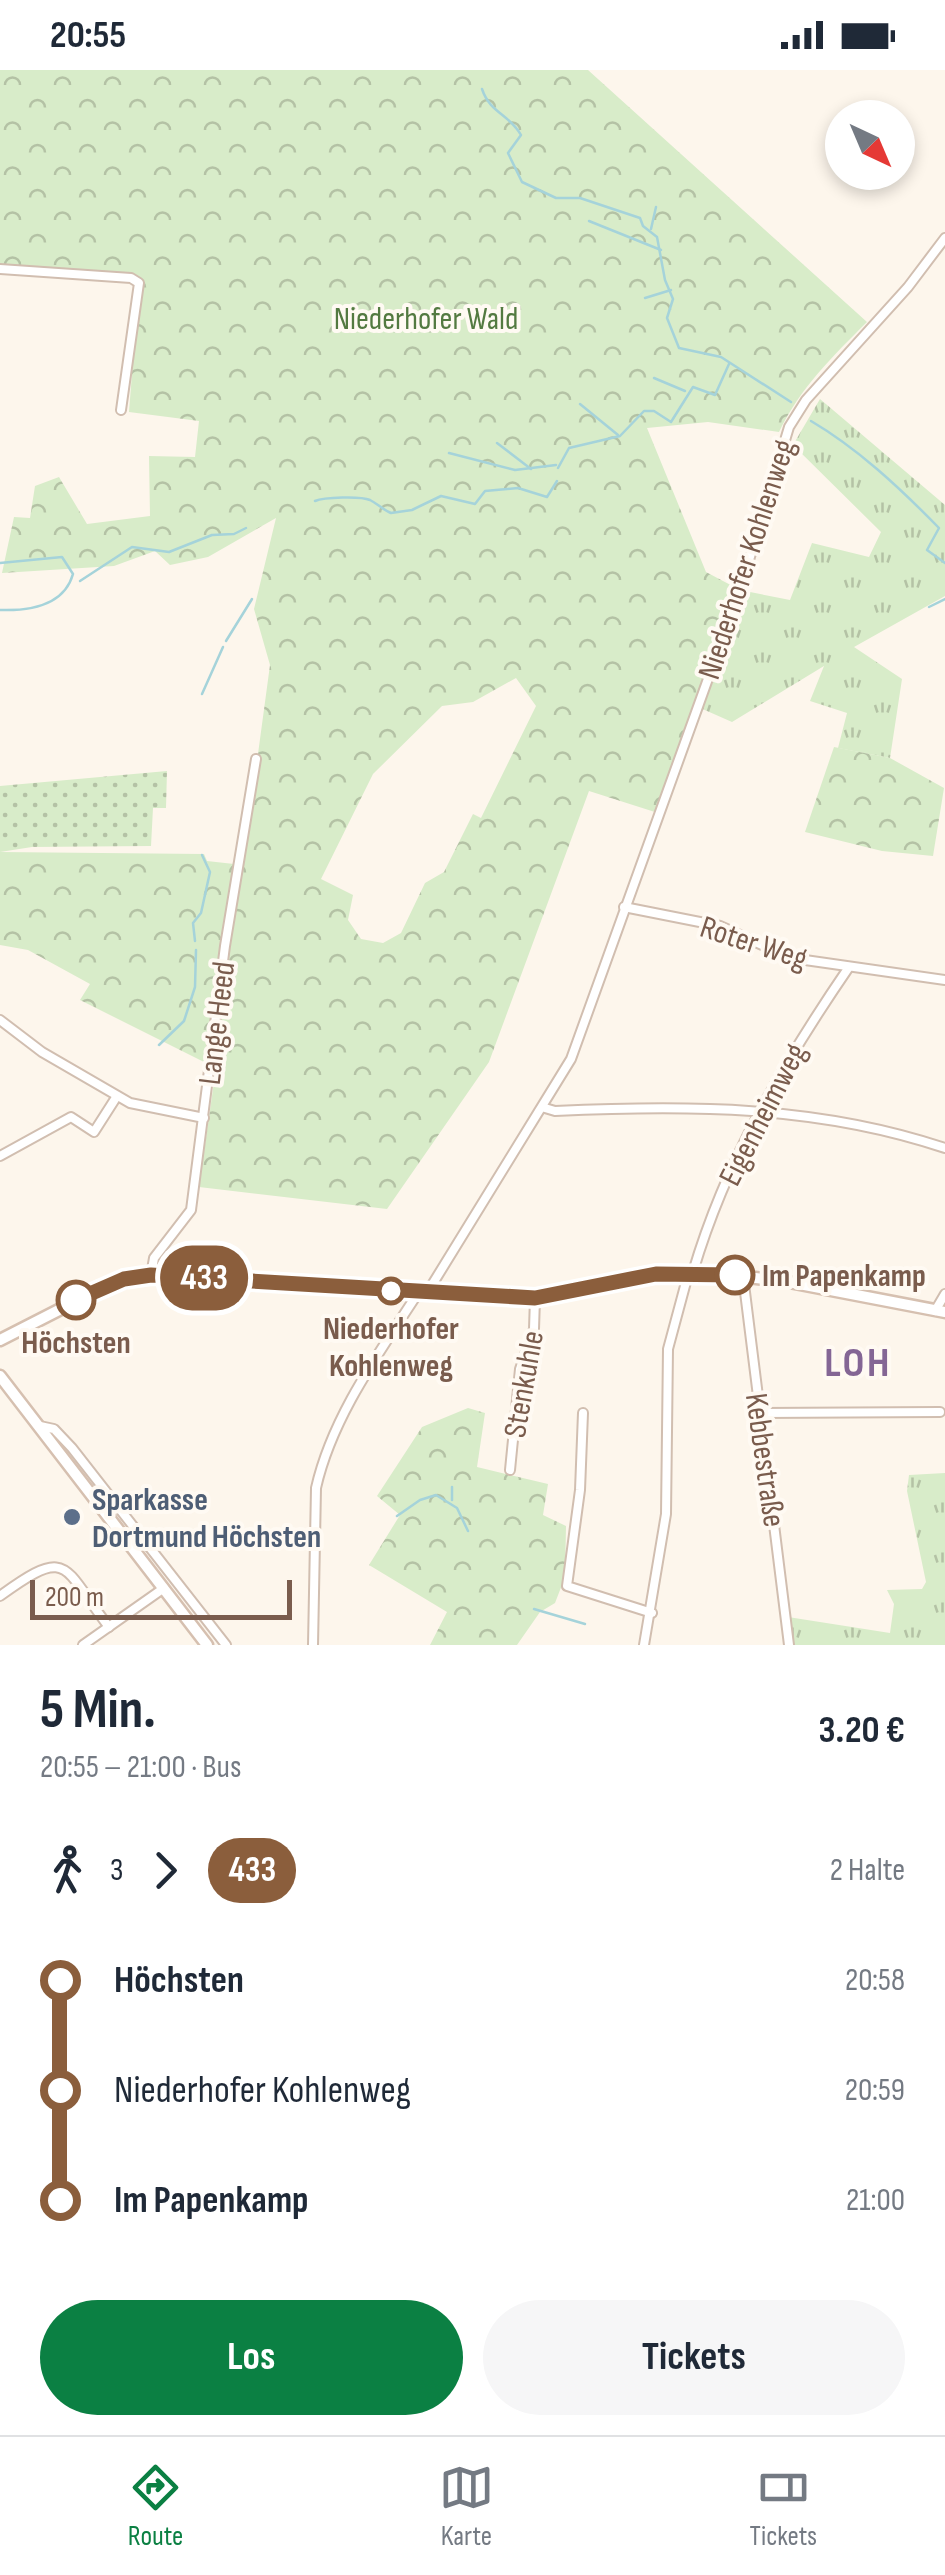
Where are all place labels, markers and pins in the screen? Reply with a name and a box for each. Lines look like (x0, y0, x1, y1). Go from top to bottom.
marker: Im Papenkamp (716, 1256, 754, 1294)
place label: Im Papenkamp (762, 1257, 926, 1296)
marker: Niederhofer Kohlenweg (378, 1278, 404, 1304)
marker: Höchsten (57, 1281, 95, 1319)
place label: Niederhofer Kohlenweg (323, 1310, 459, 1386)
place label: Höchsten (21, 1324, 131, 1363)
place label: Sparkasse Dortmund Höchsten (92, 1481, 321, 1557)
marker: Sparkasse Dortmund Höchsten (61, 1506, 83, 1528)

